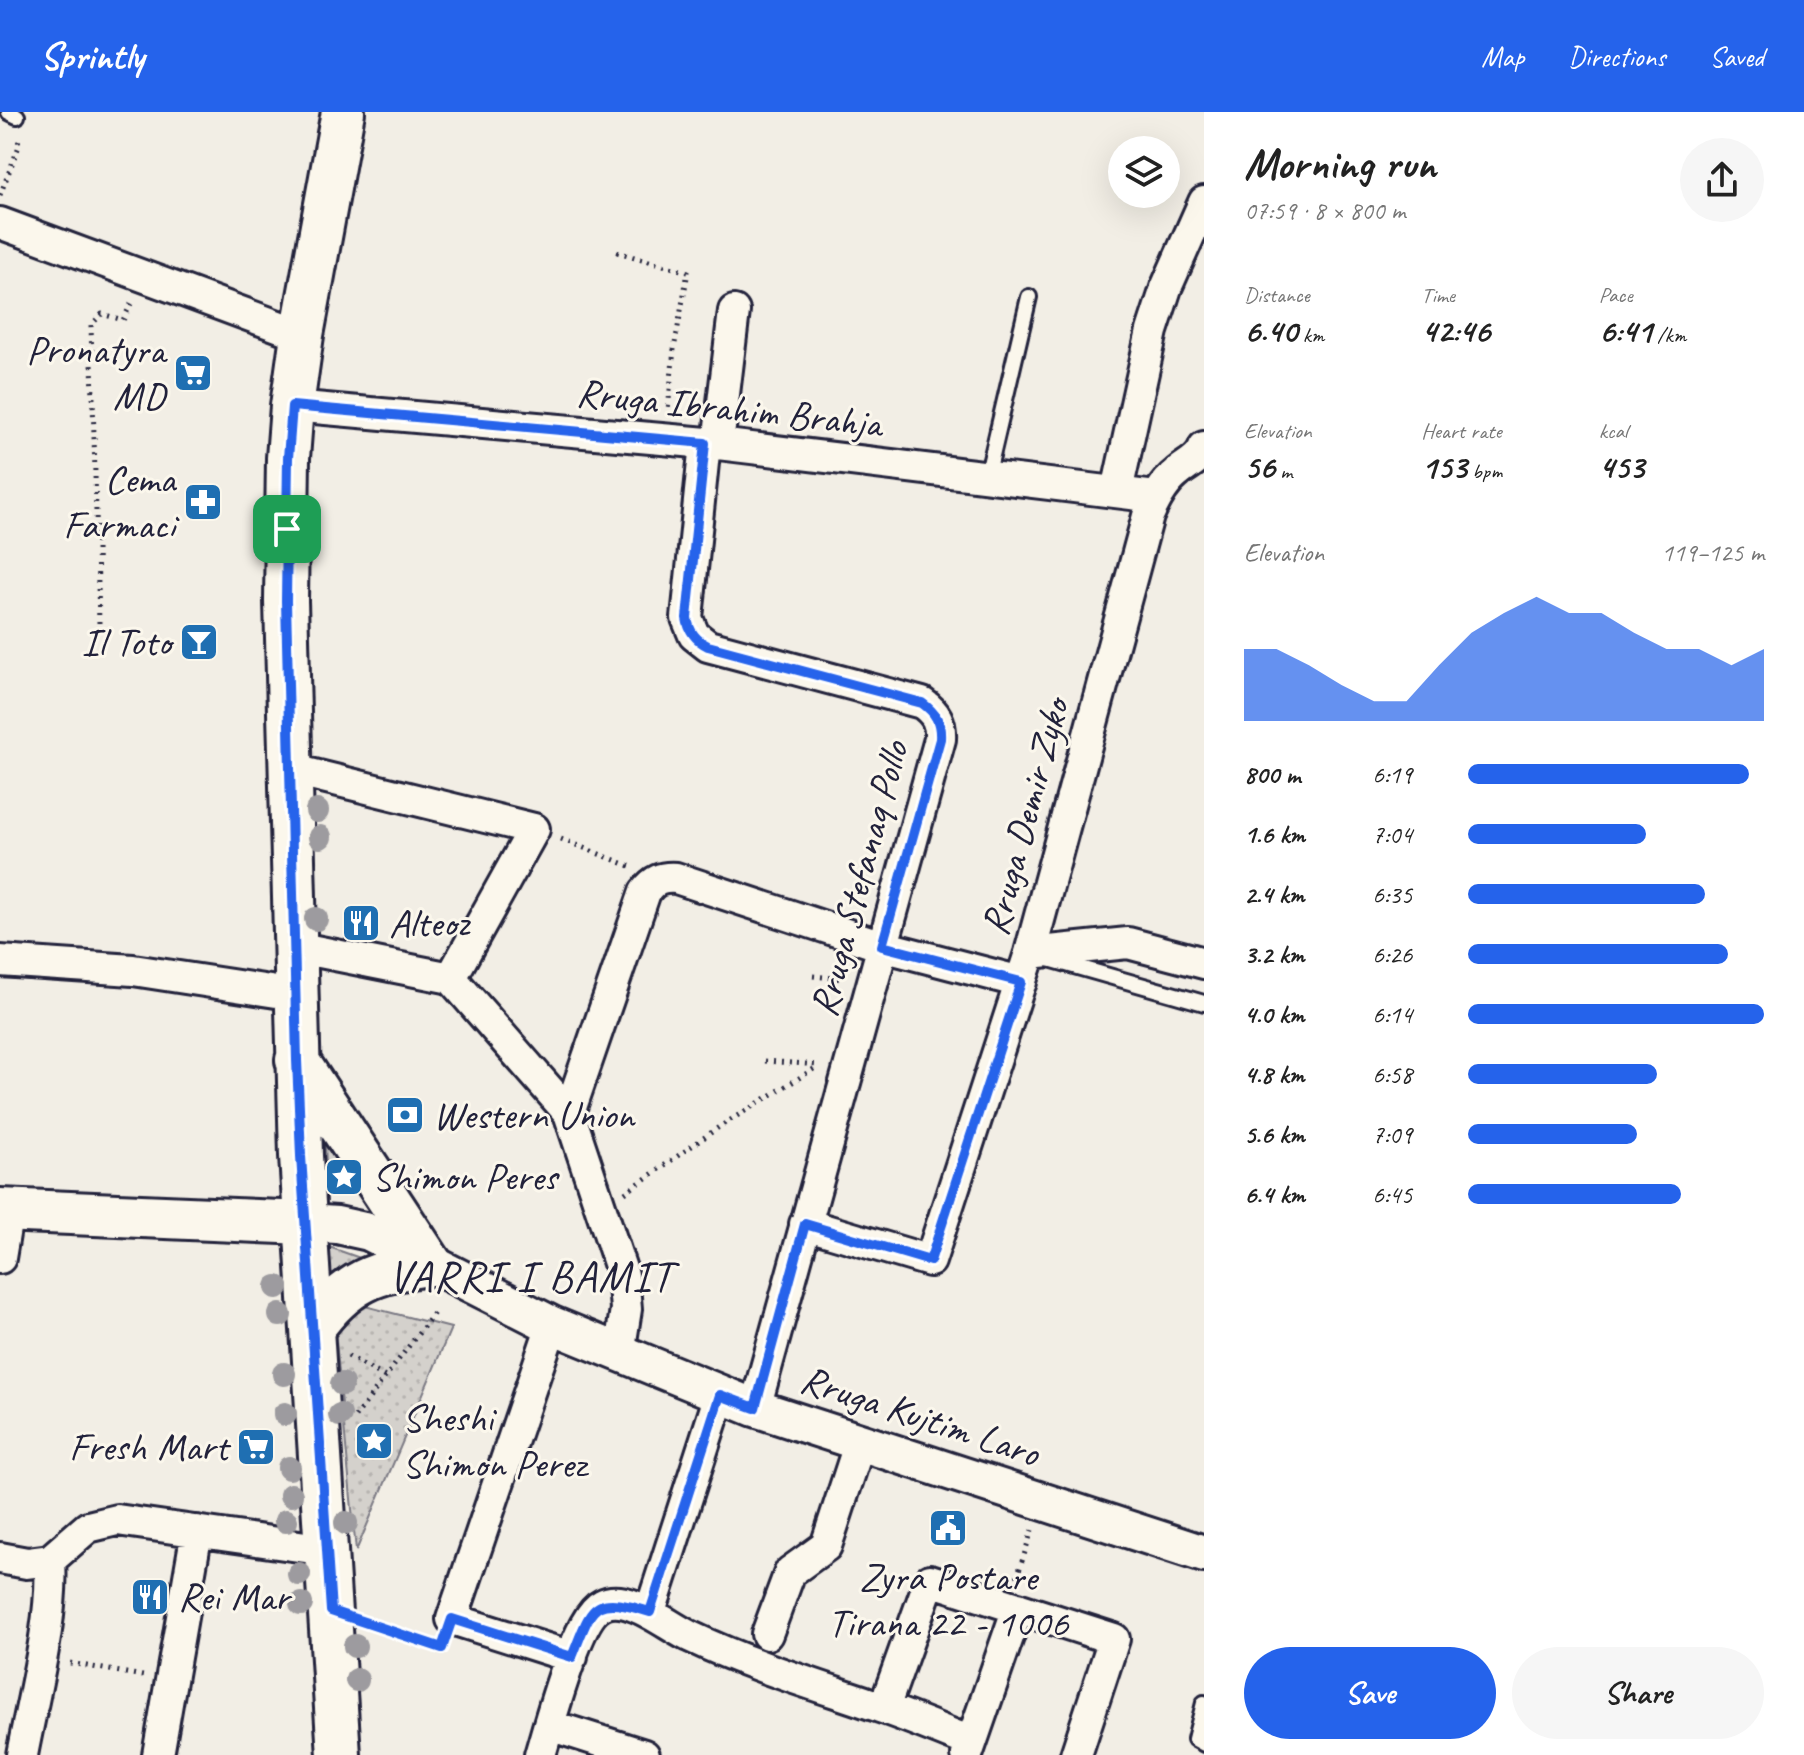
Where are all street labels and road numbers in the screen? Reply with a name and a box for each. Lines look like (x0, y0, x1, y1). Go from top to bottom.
street label: Rruga Ibrahim Brahja (574, 367, 887, 449)
street label: Rruga Demir Zyko (969, 690, 1082, 941)
street label: Rruga Stefanaq Pollo (798, 734, 920, 1022)
street label: Rruga Kujtim Laro (795, 1354, 1047, 1479)

